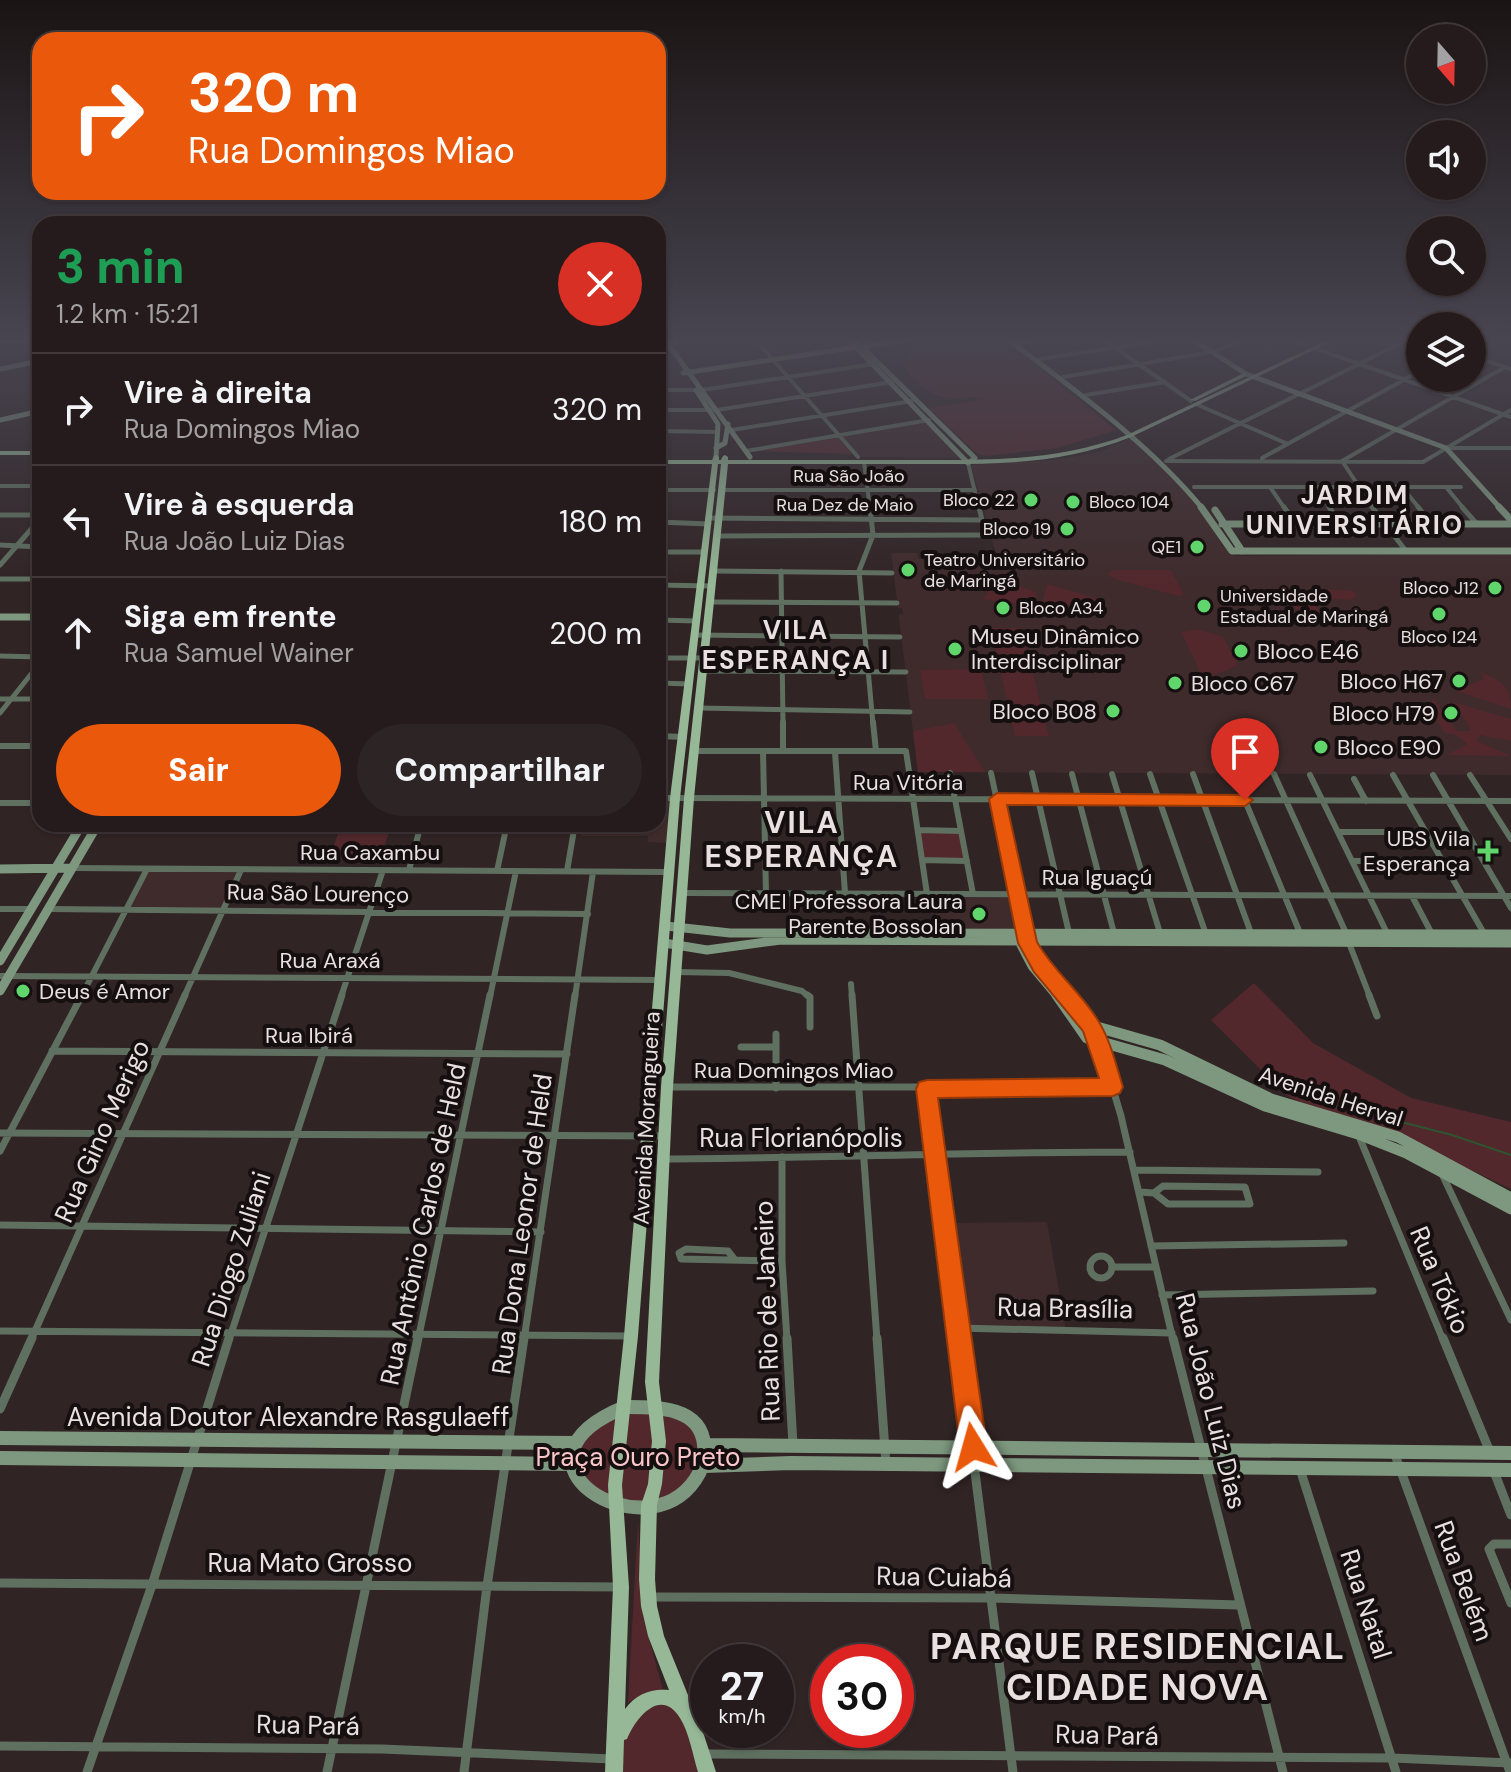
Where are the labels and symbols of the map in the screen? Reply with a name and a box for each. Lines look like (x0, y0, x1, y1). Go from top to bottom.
north arrow (1406, 24, 1486, 104)
street label: Rua São João (793, 464, 905, 488)
district label: JARDIM UNIVERSITÁRIO (1246, 478, 1464, 542)
place label: Bloco 22 (943, 488, 1015, 512)
place label: Bloco 104 (1089, 490, 1169, 514)
marker: Bloco 22 (1022, 491, 1040, 509)
street label: Rua Dez de Maio (776, 493, 914, 517)
marker: Bloco 104 (1064, 493, 1082, 511)
place label: Bloco 19 (983, 517, 1051, 541)
marker: Bloco 19 (1058, 520, 1076, 538)
place label: QE1 (1151, 535, 1181, 559)
marker: QE1 (1188, 538, 1206, 556)
place label: Teatro Universitário de Maringá (924, 548, 1085, 593)
marker: Teatro Universitário de Maringá (899, 561, 917, 579)
place label: Bloco J12 (1403, 576, 1479, 600)
marker: Bloco J12 (1486, 579, 1504, 597)
place label: Universidade Estadual de Maringá (1220, 584, 1388, 629)
place label: Bloco A34 (1019, 596, 1104, 620)
marker: Universidade Estadual de Maringá (1195, 597, 1213, 615)
marker: Bloco A34 (994, 599, 1012, 617)
marker: Bloco I24 (1430, 605, 1448, 623)
district label: VILA ESPERANÇA I (702, 613, 890, 677)
place label: Museu Dinâmico Interdisciplinar (971, 622, 1140, 676)
place label: Bloco I24 (1401, 625, 1477, 649)
place label: Bloco E46 (1257, 637, 1359, 666)
marker: Museu Dinâmico Interdisciplinar (946, 640, 964, 658)
marker: Bloco E46 (1232, 642, 1250, 660)
place label: Bloco H67 (1340, 667, 1443, 696)
place label: Bloco C67 (1191, 669, 1294, 698)
marker: Bloco H67 (1450, 672, 1468, 690)
marker: Bloco C67 (1166, 674, 1184, 692)
place label: Bloco B08 (993, 697, 1097, 726)
place label: Bloco H79 (1332, 699, 1435, 728)
marker: Bloco B08 (1104, 702, 1122, 720)
marker: Bloco H79 (1442, 704, 1460, 722)
pin (1211, 718, 1279, 800)
place label: Bloco E90 (1337, 733, 1441, 762)
marker: Bloco E90 (1312, 738, 1330, 756)
street label: Rua Vitória (853, 768, 963, 797)
district label: VILA ESPERANÇA (705, 803, 899, 876)
place label: UBS Vila Esperança (1363, 824, 1470, 878)
street label: Rua Caxambu (300, 838, 440, 867)
marker: UBS Vila Esperança (1477, 840, 1499, 862)
street label: Rua Iguaçú (1042, 863, 1152, 892)
street label: Rua São Lourenço (227, 877, 409, 910)
place label: CMEI Professora Laura Parente Bossolan (735, 887, 963, 941)
marker: CMEI Professora Laura Parente Bossolan (970, 905, 988, 923)
street label: Rua Araxá (279, 946, 381, 975)
place label: Deus é Amor (39, 977, 170, 1006)
marker: Deus é Amor (14, 982, 32, 1000)
street label: Avenida Morangueira (626, 1011, 667, 1225)
street label: Rua Ibirá (265, 1021, 353, 1050)
street label: Rua Gino Merigo (47, 1034, 157, 1228)
street label: Rua Domingos Miao (694, 1056, 894, 1085)
street label: Avenida Herval (1255, 1059, 1407, 1133)
street label: Rua Antônio Carlos de Held (372, 1060, 474, 1388)
street label: Rua Dona Leonor de Held (484, 1071, 560, 1377)
street label: Rua Florianópolis (699, 1121, 903, 1155)
street label: Rua Diogo Zuliani (183, 1167, 279, 1371)
street label: Rua Rio de Janeiro (746, 1200, 788, 1422)
street label: Rua Tókio (1402, 1221, 1478, 1339)
street label: Rua Brasília (997, 1290, 1133, 1326)
street label: Rua João Luiz Dias (1168, 1290, 1254, 1512)
street label: Avenida Doutor Alexandre Rasgulaeff (67, 1400, 509, 1434)
position arrow (931, 1405, 1015, 1489)
park label: Praça Ouro Preto (535, 1440, 741, 1474)
street label: Rua Belém (1427, 1516, 1501, 1646)
street label: Rua Natal (1332, 1545, 1400, 1663)
street label: Rua Mato Grosso (208, 1546, 412, 1580)
street label: Rua Cuiabá (876, 1559, 1012, 1595)
district label: PARQUE RESIDENCIAL CIDADE NOVA (930, 1623, 1346, 1711)
speed limit sign: 30 (810, 1644, 914, 1748)
street label: Rua Pará (256, 1707, 360, 1743)
street label: Rua Pará (1055, 1717, 1159, 1753)

